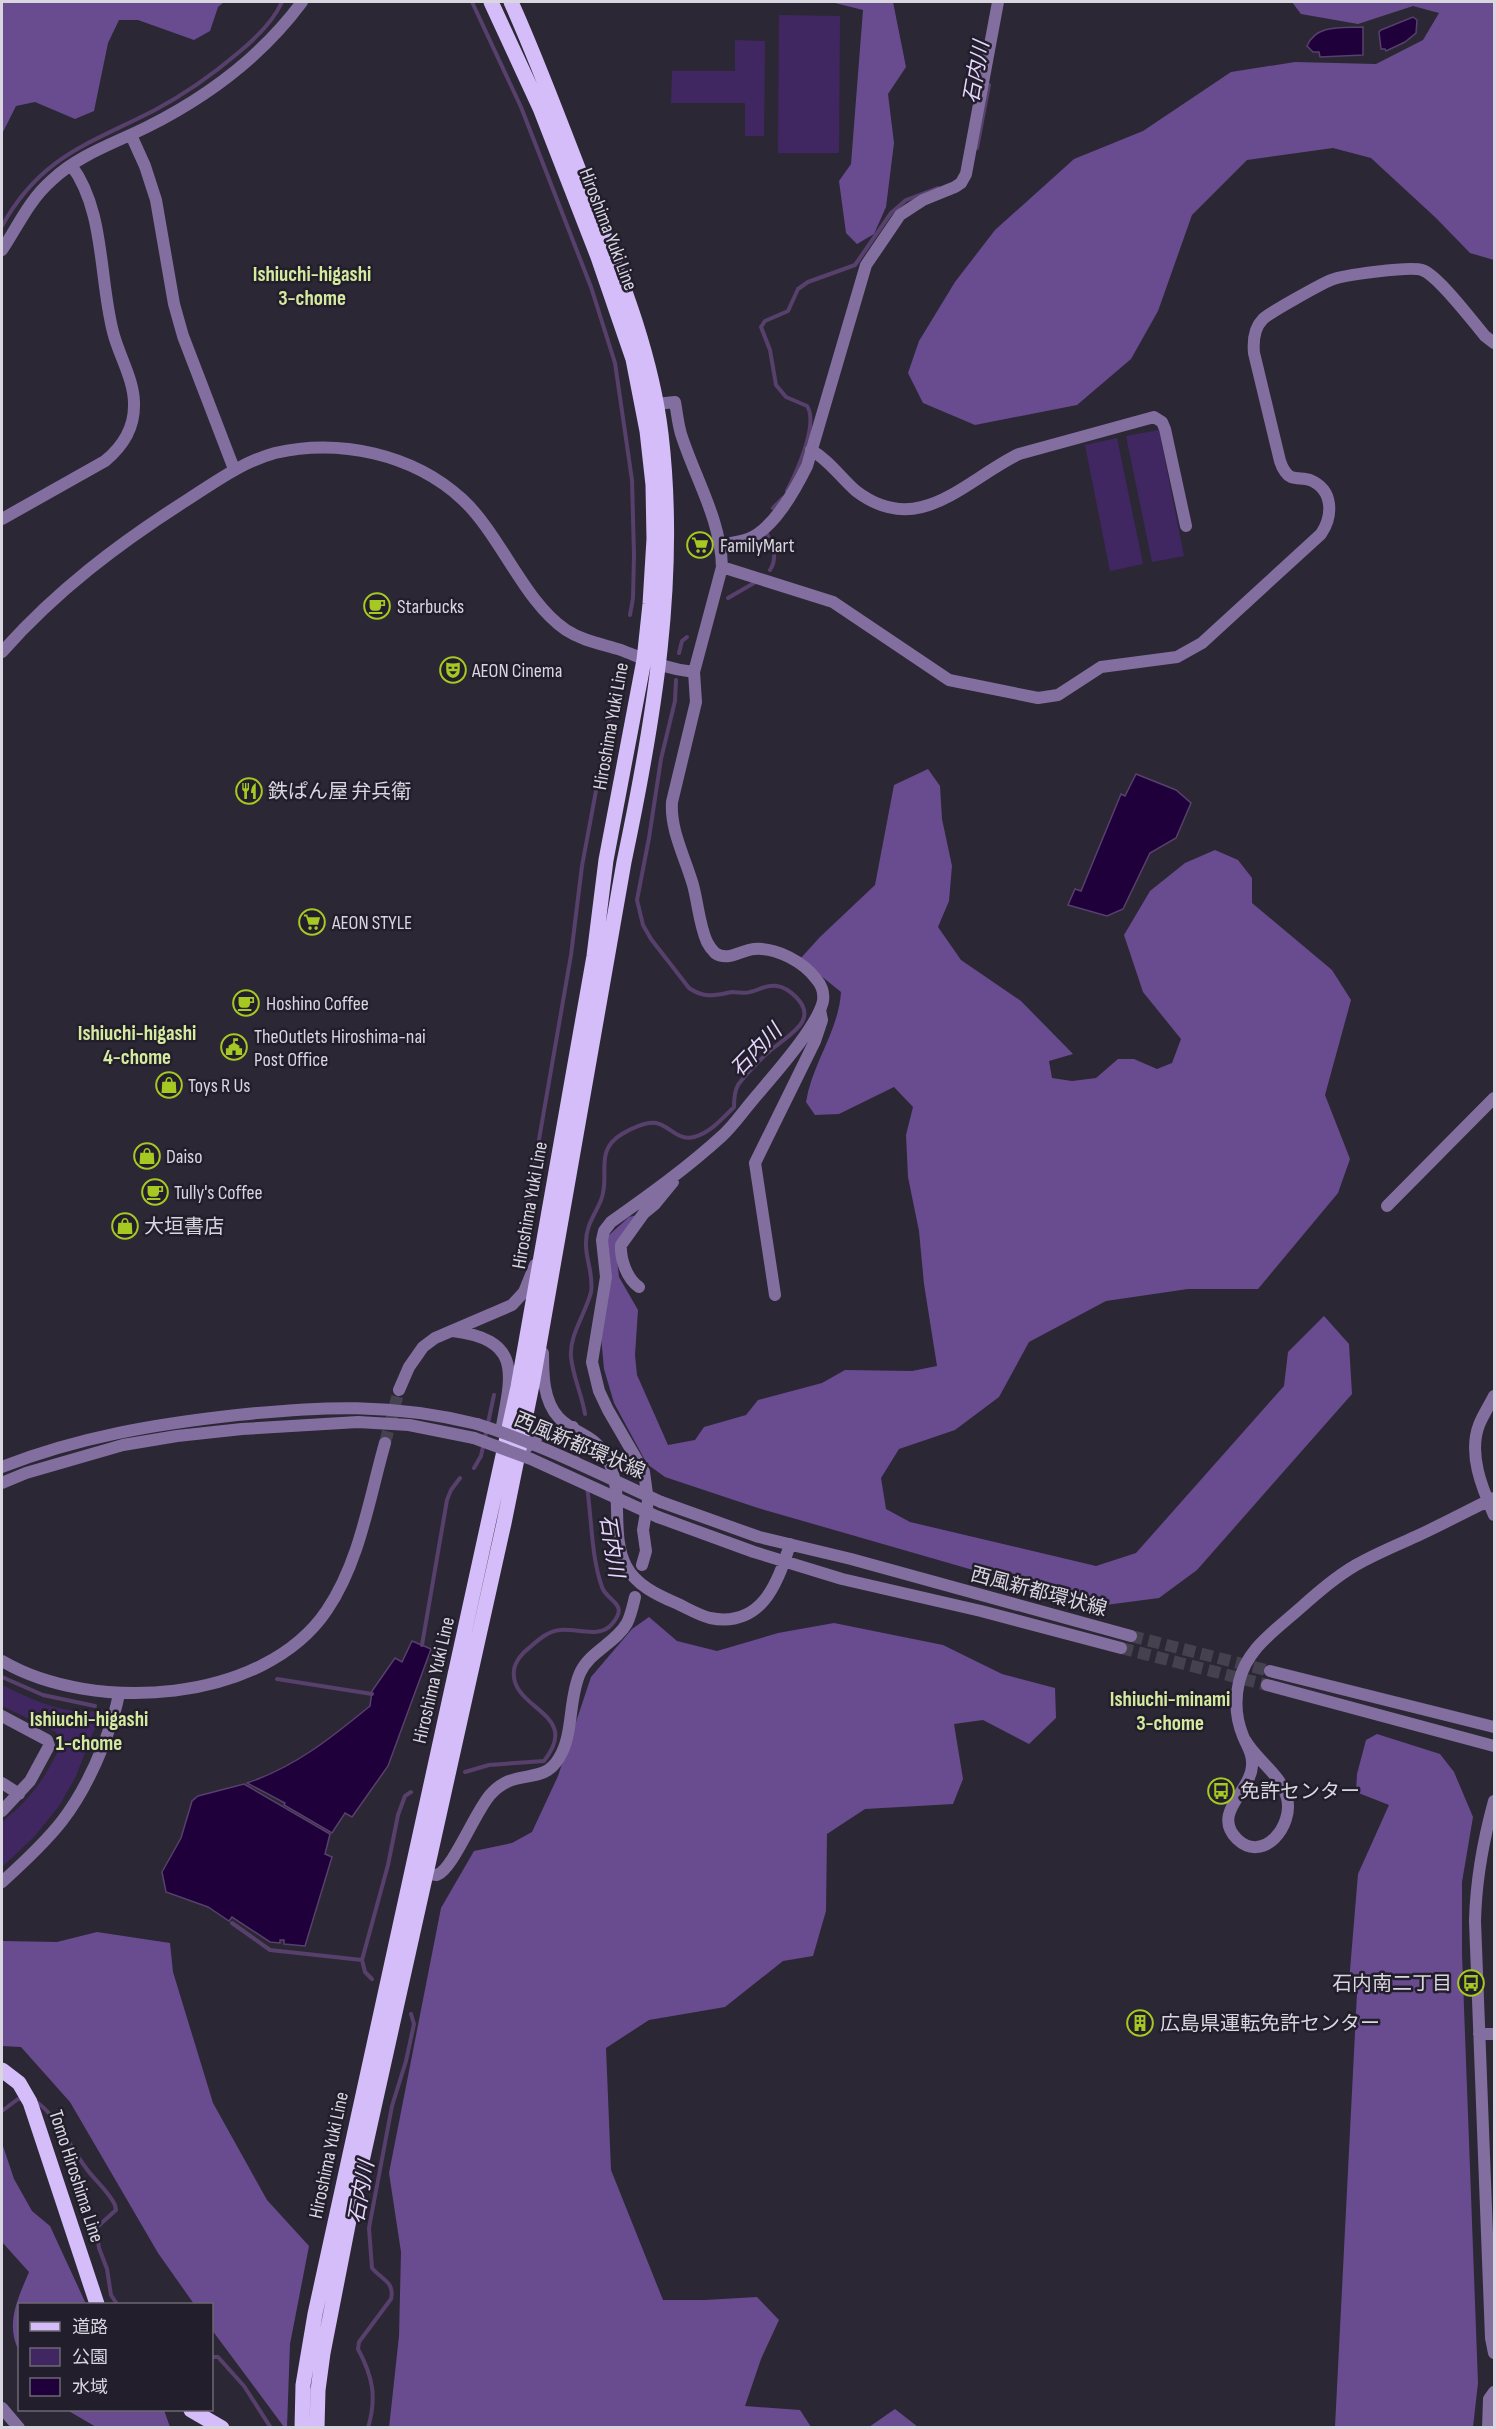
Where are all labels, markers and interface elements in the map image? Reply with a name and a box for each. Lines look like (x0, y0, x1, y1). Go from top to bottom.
water label: 石内川 (959, 37, 995, 105)
street label: Hiroshima Yuki Line (574, 165, 642, 294)
district label: Ishiuchi-higashi 3-chome (253, 262, 371, 311)
supermarket icon: FamilyMart (685, 530, 715, 560)
place label: FamilyMart (720, 534, 795, 558)
cafe icon: Starbucks (362, 591, 392, 621)
place label: Starbucks (397, 595, 464, 619)
theatre icon: AEON Cinema (438, 655, 468, 685)
place label: AEON Cinema (471, 659, 562, 683)
street label: Hiroshima Yuki Line (588, 661, 634, 792)
restaurant icon: 鉄ぱん屋 弁兵衛 (234, 776, 264, 806)
place label: 鉄ぱん屋 弁兵衛 (268, 780, 411, 804)
supermarket icon: AEON STYLE (297, 907, 327, 937)
place label: AEON STYLE (331, 911, 412, 935)
cafe icon: Hoshino Coffee (231, 988, 261, 1018)
place label: Hoshino Coffee (266, 992, 369, 1016)
water label: 石内川 (725, 1018, 789, 1082)
district label: Ishiuchi-higashi 4-chome (78, 1021, 196, 1070)
place label: TheOutlets Hiroshima-nai Post Office (254, 1025, 426, 1072)
public building icon: TheOutlets Hiroshima-nai Post Office (219, 1032, 249, 1062)
shop icon: Toys R Us (154, 1070, 184, 1100)
place label: Toys R Us (188, 1074, 251, 1098)
street label: Hiroshima Yuki Line (507, 1140, 553, 1271)
shop icon: Daiso (132, 1141, 162, 1171)
place label: Daiso (166, 1145, 203, 1169)
cafe icon: Tully's Coffee (140, 1177, 170, 1207)
place label: Tully's Coffee (174, 1181, 263, 1205)
shop icon: 大垣書店 (110, 1211, 140, 1241)
place label: 大垣書店 (144, 1215, 224, 1239)
street label: 西風新都環状線 (510, 1408, 649, 1484)
water label: 石内川 (594, 1513, 629, 1581)
street label: 西風新都環状線 (968, 1562, 1109, 1622)
street label: Hiroshima Yuki Line (408, 1615, 460, 1746)
district label: Ishiuchi-minami 3-chome (1110, 1687, 1230, 1736)
district label: Ishiuchi-higashi 1-chome (30, 1707, 148, 1756)
bus stop icon: 免許センター (1206, 1776, 1236, 1806)
place label: 免許センター (1240, 1780, 1360, 1804)
bus stop icon: 石内南二丁目 (1456, 1968, 1486, 1998)
place label: 石内南二丁目 (1332, 1972, 1452, 1996)
building icon: 広島県運転免許センター (1125, 2008, 1155, 2038)
place label: 広島県運転免許センター (1160, 2012, 1380, 2036)
street label: Hiroshima Yuki Line (304, 2090, 354, 2221)
street label: Tomo Hiroshima Line (43, 2107, 109, 2246)
water label: 石内川 (344, 2157, 380, 2225)
legend (18, 2303, 213, 2411)
text: 道路 (72, 2317, 108, 2338)
text: 公園 (72, 2347, 108, 2368)
text: 水域 (72, 2377, 108, 2398)

